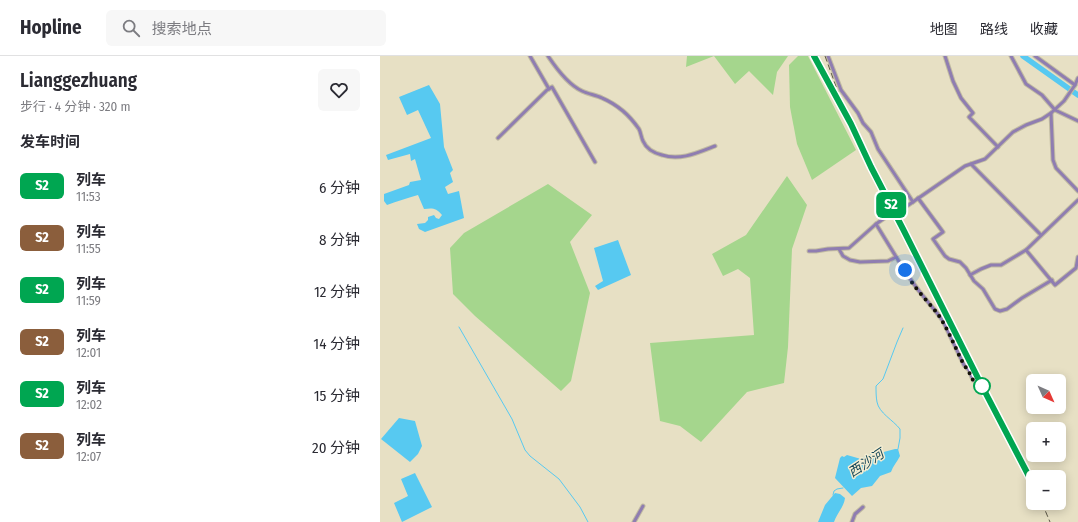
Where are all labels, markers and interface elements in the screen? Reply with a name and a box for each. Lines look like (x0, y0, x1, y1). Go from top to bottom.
search box (106, 10, 386, 46)
text: Hopline (20, 16, 82, 39)
icon: search (120, 17, 142, 39)
text: 搜索地点 (152, 20, 212, 38)
text: 地图 (930, 21, 958, 38)
text: 路线 (980, 21, 1008, 38)
text: 收藏 (1030, 21, 1058, 38)
text: Lianggezhuang (20, 69, 137, 92)
button: heart (318, 69, 360, 111)
text: 步行 · 4 分钟 · 320 m (20, 99, 130, 114)
text: 发车时间 (20, 133, 80, 151)
text: 列车 (76, 171, 106, 189)
text: S2 (35, 177, 49, 194)
text: 6 分钟 (319, 179, 360, 197)
text: 11:53 (76, 189, 101, 204)
line badge: S2 (873, 192, 909, 218)
text: S2 (884, 196, 898, 213)
text: 列车 (76, 223, 106, 241)
text: S2 (35, 229, 49, 246)
text: 8 分钟 (319, 231, 360, 249)
text: 11:55 (76, 241, 101, 256)
your location (895, 260, 915, 280)
text: 列车 (76, 275, 106, 293)
text: S2 (35, 281, 49, 298)
text: 12 分钟 (314, 283, 360, 301)
text: 11:59 (76, 293, 101, 308)
text: 列车 (76, 327, 106, 345)
text: S2 (35, 333, 49, 350)
text: 14 分钟 (313, 335, 360, 353)
text: 12:01 (76, 345, 101, 360)
north arrow (1026, 374, 1066, 414)
map controls (1026, 374, 1066, 510)
unlabelled marker (973, 377, 991, 395)
text: 列车 (76, 379, 106, 397)
text: S2 (35, 385, 49, 402)
text: 15 分钟 (314, 387, 360, 405)
text: 12:02 (76, 397, 102, 412)
button: + (1026, 422, 1066, 462)
text: 列车 (76, 431, 106, 449)
text: S2 (35, 437, 49, 454)
text: 20 分钟 (312, 439, 360, 457)
water label: 西沙河 (846, 444, 889, 480)
text: 12:07 (76, 449, 101, 464)
button: − (1026, 470, 1066, 510)

